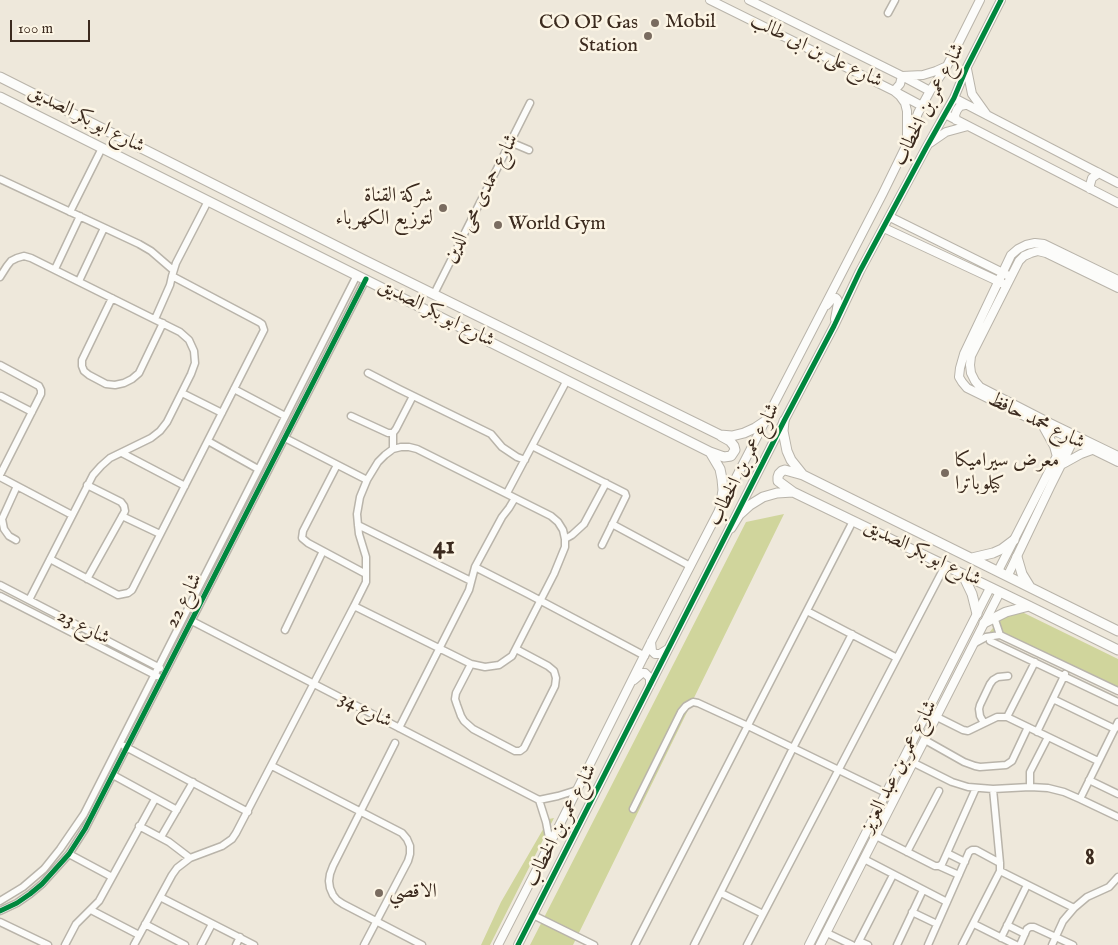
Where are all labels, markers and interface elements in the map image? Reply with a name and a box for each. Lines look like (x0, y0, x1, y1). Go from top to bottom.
scale bar (12, 10, 92, 42)
street label: شارع على بن ابى طالب (746, 10, 886, 94)
place label: Mobil (665, 11, 716, 35)
place label: CO OP Gas Station (539, 12, 638, 59)
marker: Mobil (649, 17, 661, 29)
text: 100 m (18, 19, 53, 38)
marker: CO OP Gas Station (642, 30, 654, 42)
street label: شارع عمر بن الخطاب (889, 39, 971, 171)
street label: شارع ابو بكر الصديق (24, 80, 148, 160)
street label: شارع حمدى محى الدين (439, 130, 525, 268)
place label: شركة القناة لتوزيع الكهرباء (336, 185, 433, 232)
marker: شركة القناة لتوزيع الكهرباء (437, 202, 449, 214)
place label: World Gym (508, 213, 606, 237)
marker: World Gym (492, 219, 504, 231)
street label: شارع ابو بكر الصديق (374, 274, 498, 354)
street label: شارع محمد حافظ (984, 388, 1088, 456)
street label: شارع عمر بن الخطاب (704, 399, 786, 531)
place label: معرض سيراميكا كيلوباترا (955, 450, 1059, 497)
marker: معرض سيراميكا كيلوباترا (939, 467, 951, 479)
street label: شارع ابو بكر الصديق (859, 515, 985, 593)
district label: 41 (433, 533, 455, 563)
street label: شارع 22 (161, 570, 209, 632)
street label: شارع 23 (53, 605, 113, 651)
street label: شارع 34 (334, 688, 396, 734)
street label: شارع عمر بن عبد العزيز (856, 697, 944, 837)
street label: شارع عمر بن الخطاب (521, 760, 603, 892)
district label: 8 (1085, 844, 1095, 874)
place label: الاقصي (389, 881, 437, 905)
marker: الاقصي (373, 887, 385, 899)

